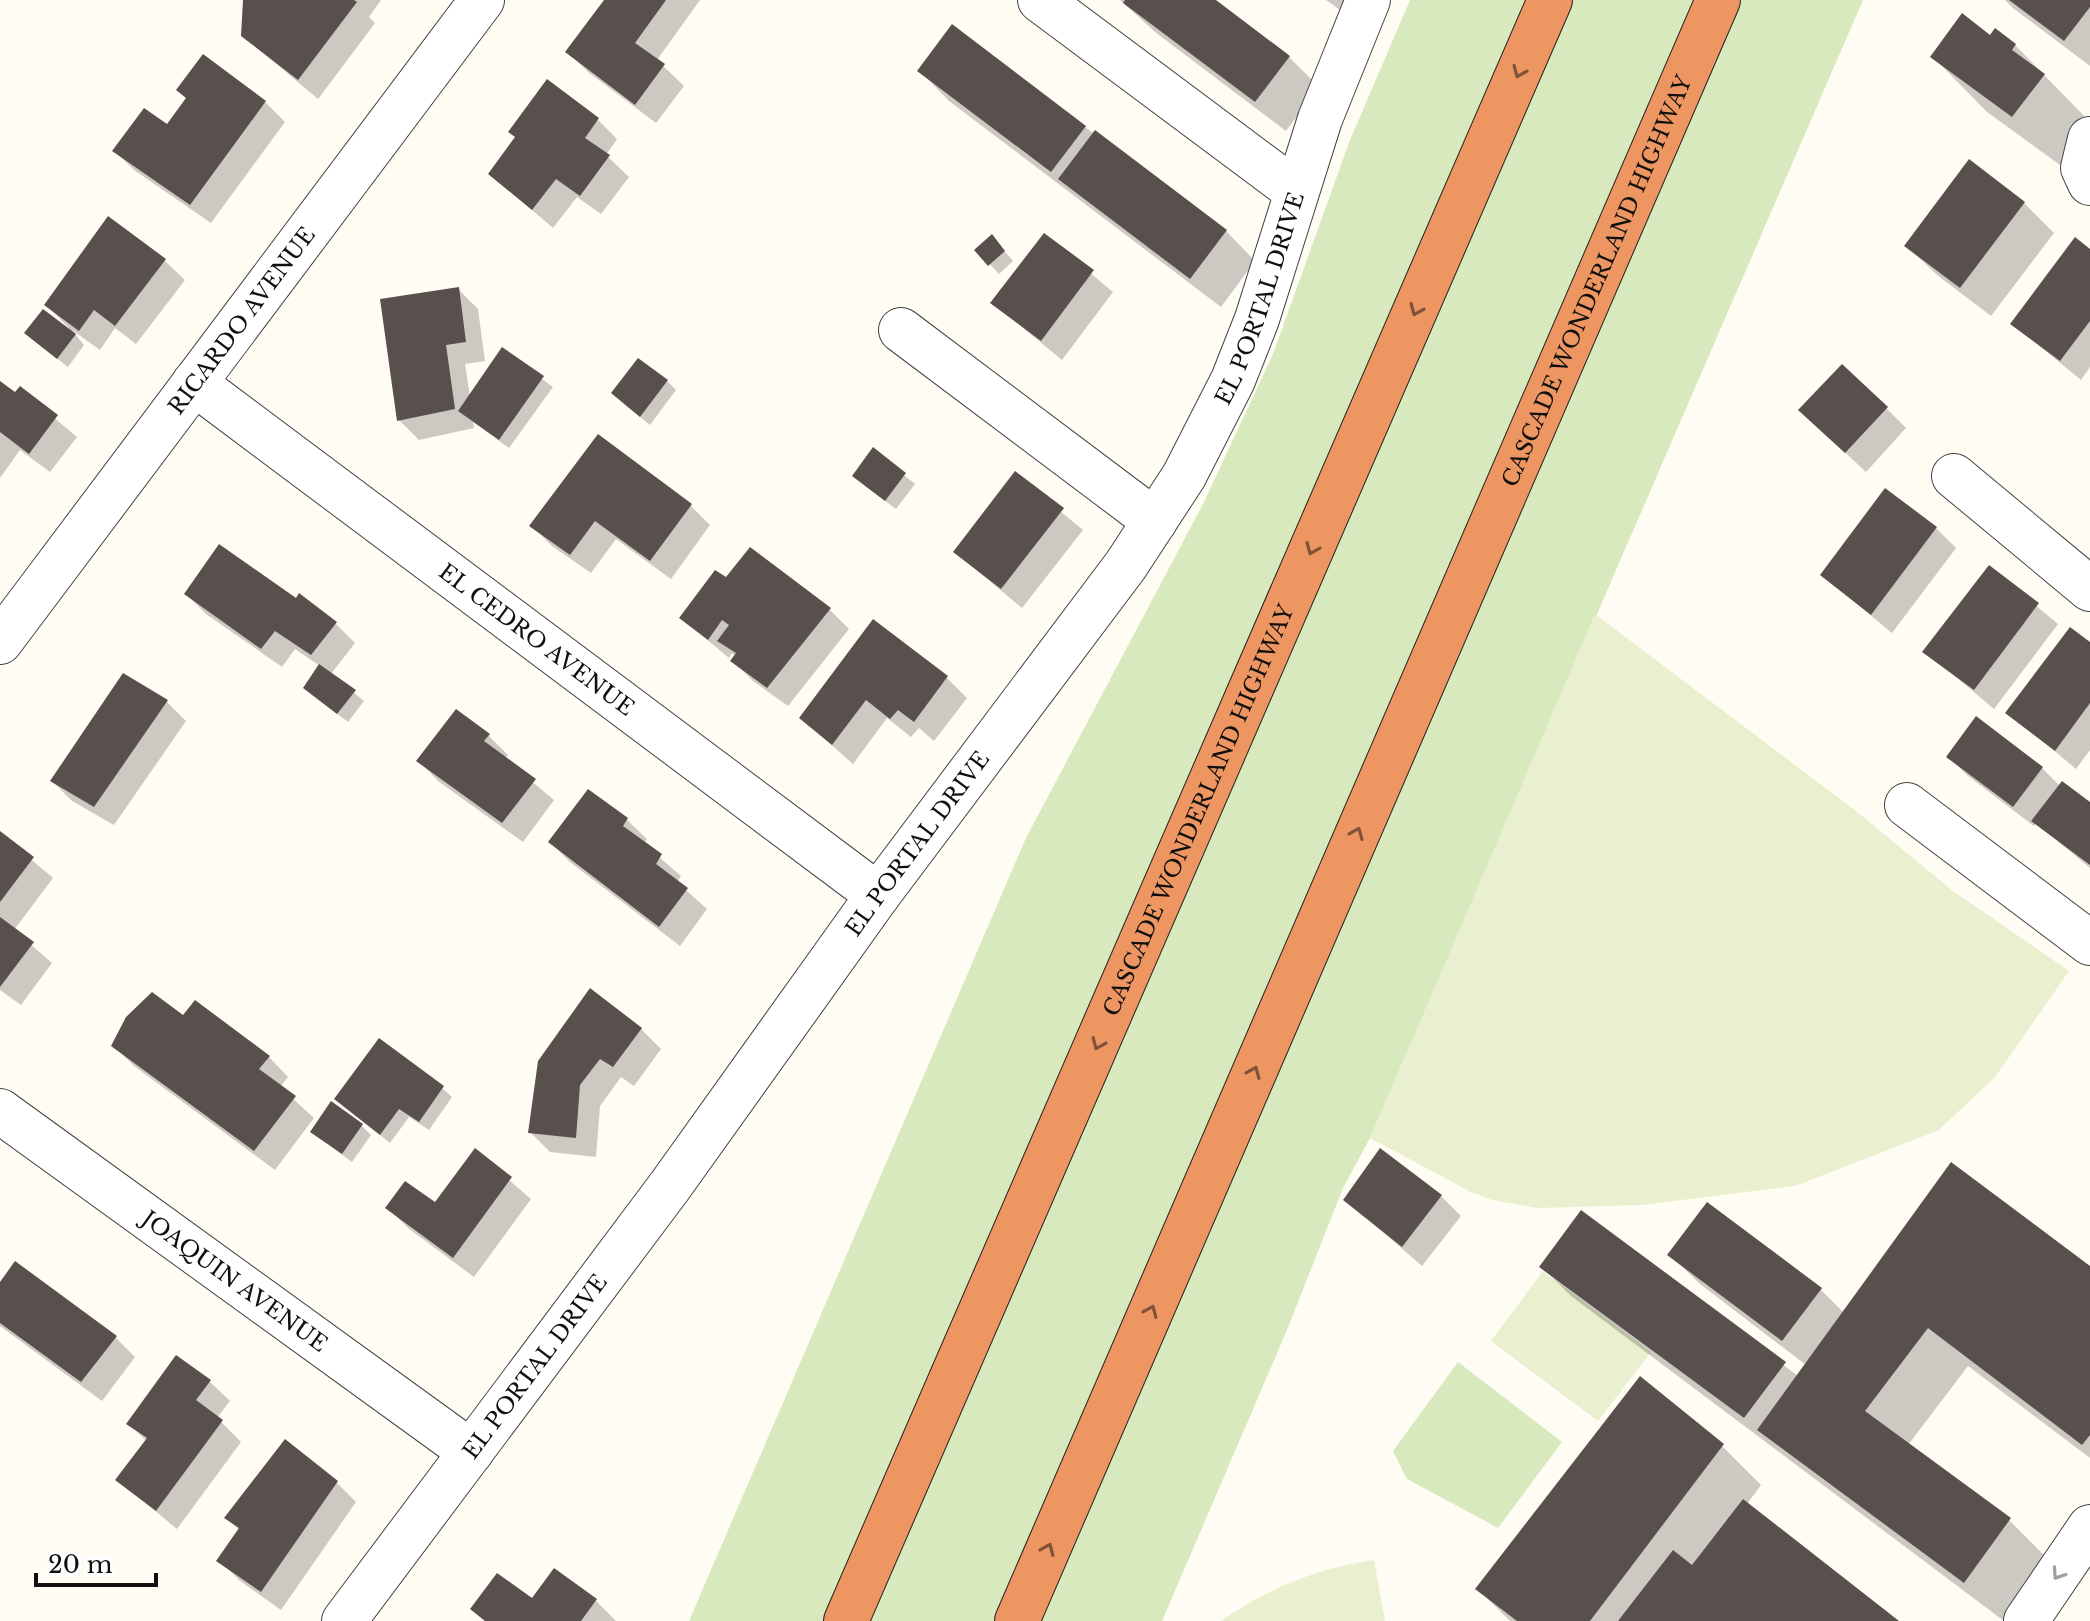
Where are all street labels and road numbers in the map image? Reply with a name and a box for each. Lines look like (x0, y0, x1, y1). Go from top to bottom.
street label: CASCADE WONDERLAND HIGHWAY (1496, 70, 1698, 491)
street label: EL PORTAL DRIVE (1209, 189, 1310, 409)
street label: RICARDO AVENUE (162, 222, 320, 419)
street label: EL CEDRO AVENUE (434, 558, 640, 721)
street label: CASCADE WONDERLAND HIGHWAY (1097, 600, 1300, 1020)
street label: EL PORTAL DRIVE (840, 746, 995, 941)
street label: JOAQUIN AVENUE (134, 1203, 333, 1357)
street label: EL PORTAL DRIVE (457, 1269, 613, 1464)

